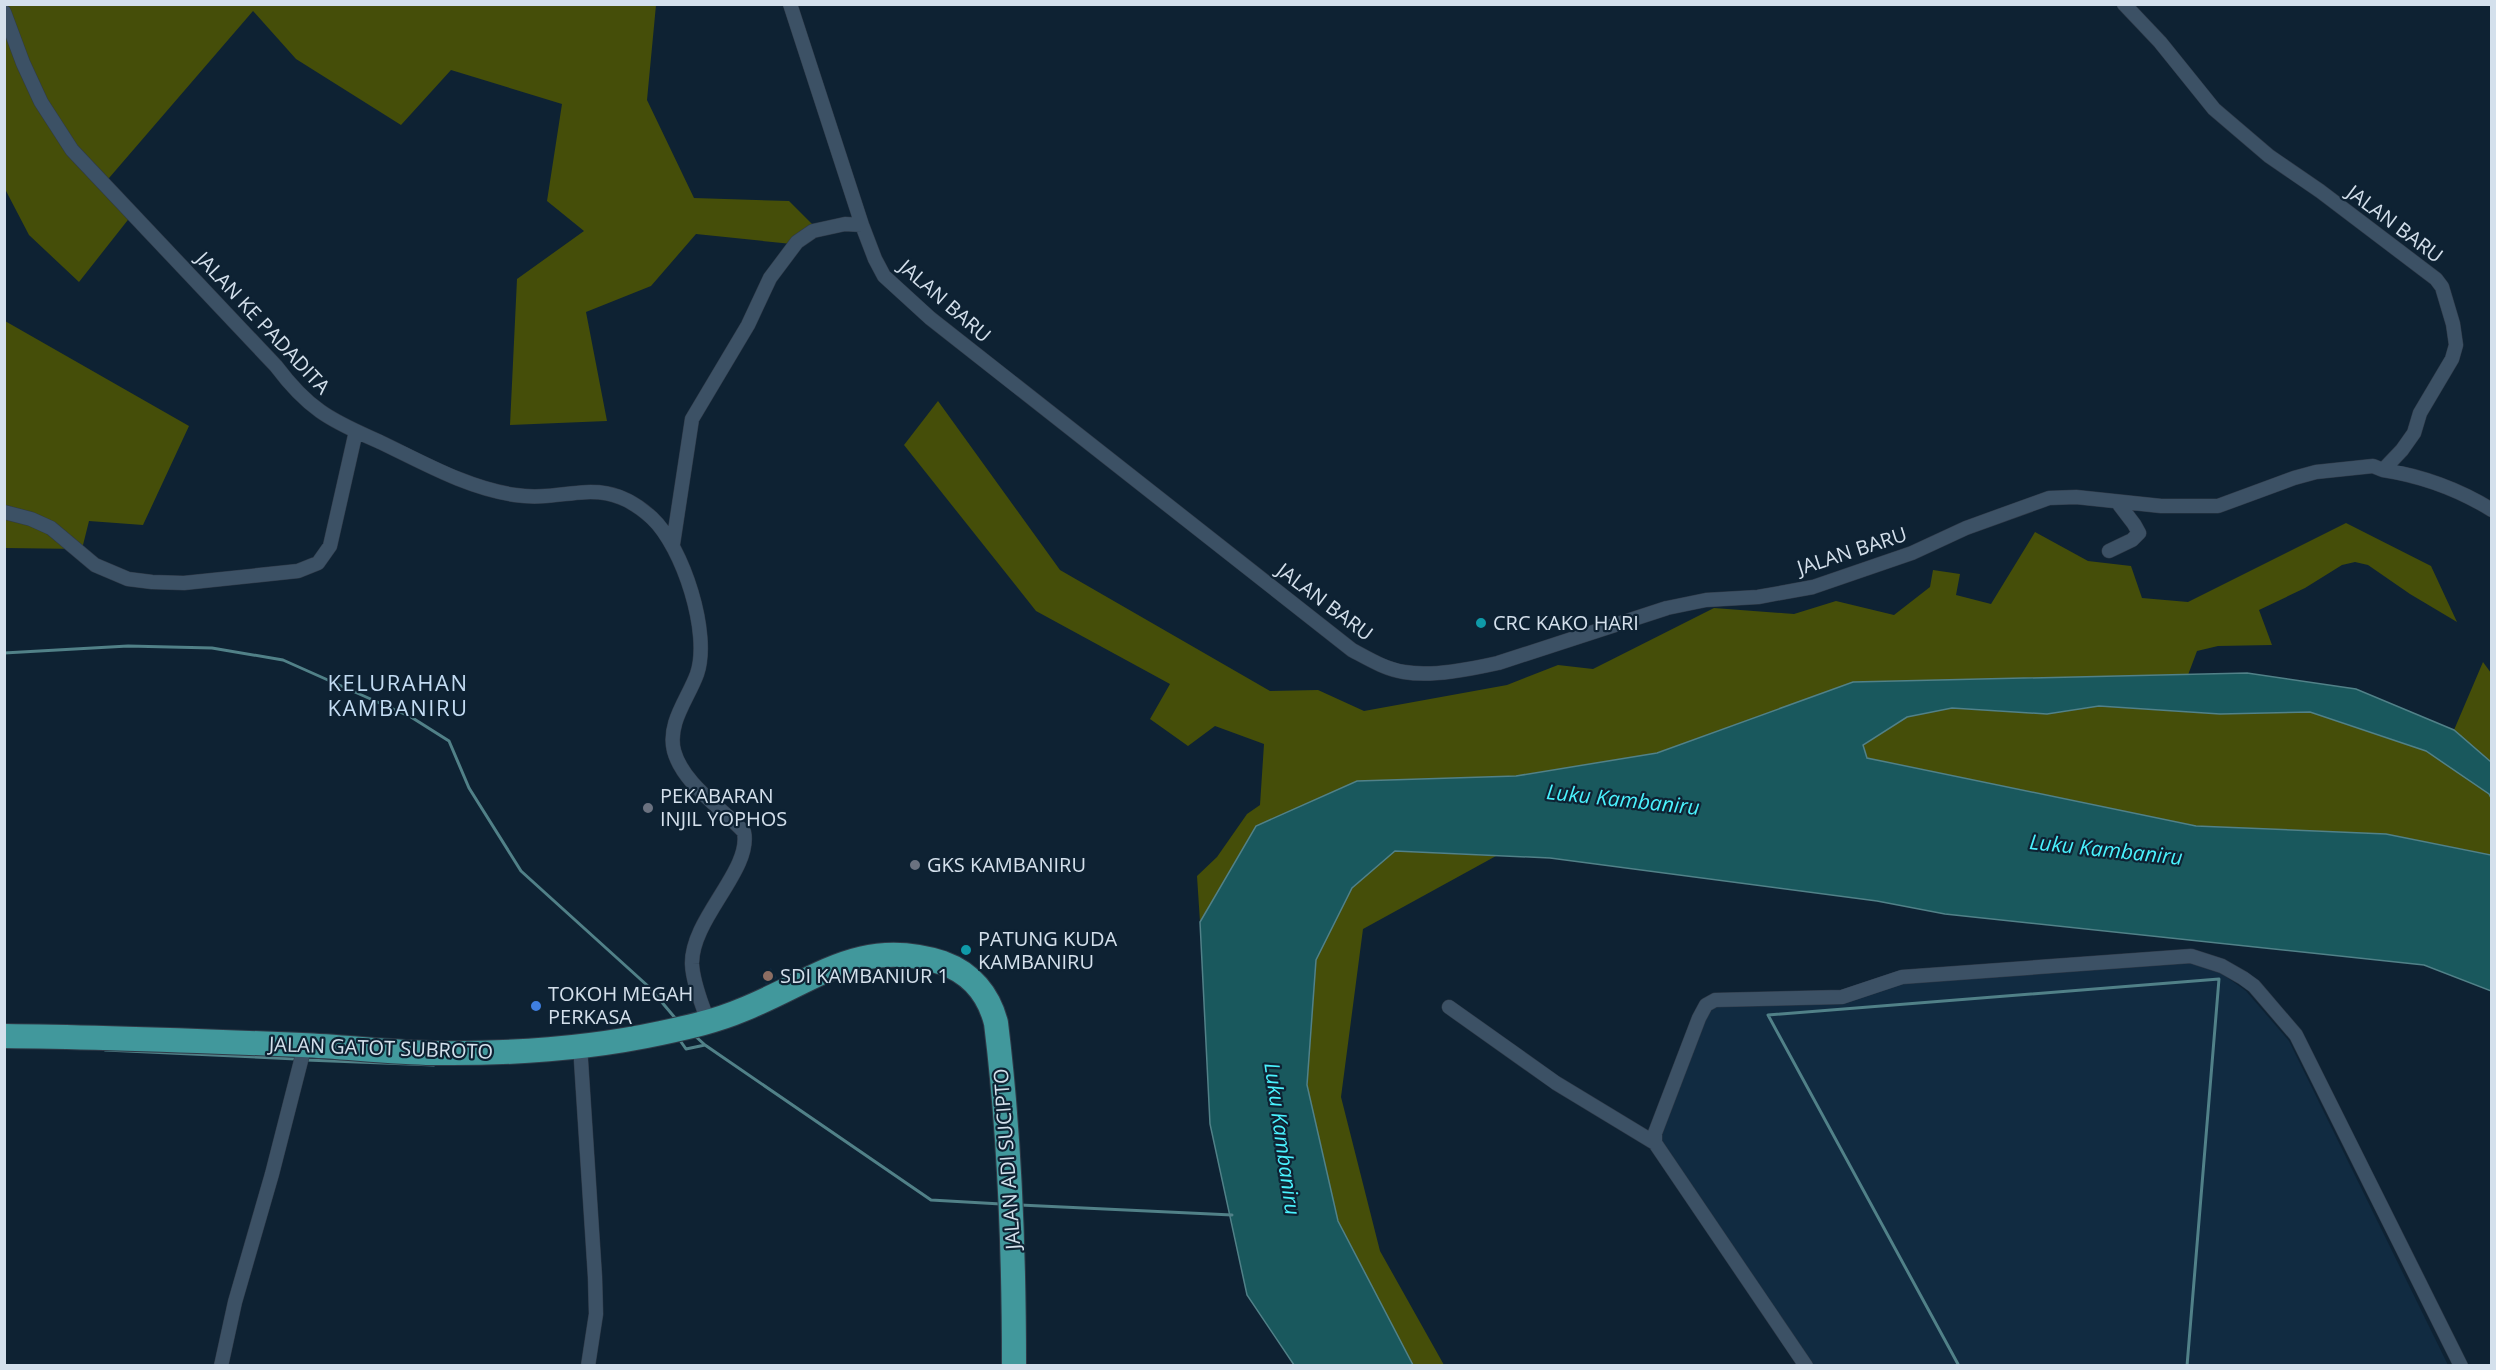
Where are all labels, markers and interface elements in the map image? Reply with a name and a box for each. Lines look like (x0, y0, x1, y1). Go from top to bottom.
street label: JALAN BARU (2340, 177, 2449, 269)
street label: JALAN KE PADADITA (189, 244, 337, 400)
street label: JALAN BARU (892, 252, 997, 348)
street label: JALAN BARU (1792, 520, 1910, 582)
street label: JALAN BARU (1270, 555, 1379, 647)
place label: CRC KAKO HARI (1493, 609, 1639, 636)
marker: CRC KAKO HARI (1474, 616, 1488, 630)
district label: KELURAHAN KAMBANIRU (327, 667, 469, 722)
water label: Luku Kambaniru (1545, 777, 1701, 821)
place label: PEKABARAN INJIL YOPHOS (660, 782, 787, 832)
marker: PEKABARAN INJIL YOPHOS (641, 801, 655, 815)
water label: Luku Kambaniru (2028, 827, 2184, 871)
place label: GKS KAMBANIRU (927, 851, 1086, 878)
marker: GKS KAMBANIRU (908, 858, 922, 872)
place label: PATUNG KUDA KAMBANIRU (978, 925, 1117, 975)
marker: PATUNG KUDA KAMBANIRU (959, 943, 973, 957)
place label: SDI KAMBANIUR 1 (780, 962, 949, 989)
marker: SDI KAMBANIUR 1 (761, 969, 775, 983)
place label: TOKOH MEGAH PERKASA (548, 980, 693, 1030)
marker: TOKOH MEGAH PERKASA (529, 999, 543, 1013)
street label: JALAN GATOT SUBROTO (266, 1030, 494, 1065)
water label: Luku Kambaniru (1258, 1061, 1308, 1217)
street label: JALAN ADI SUCIPTO (987, 1067, 1026, 1253)

